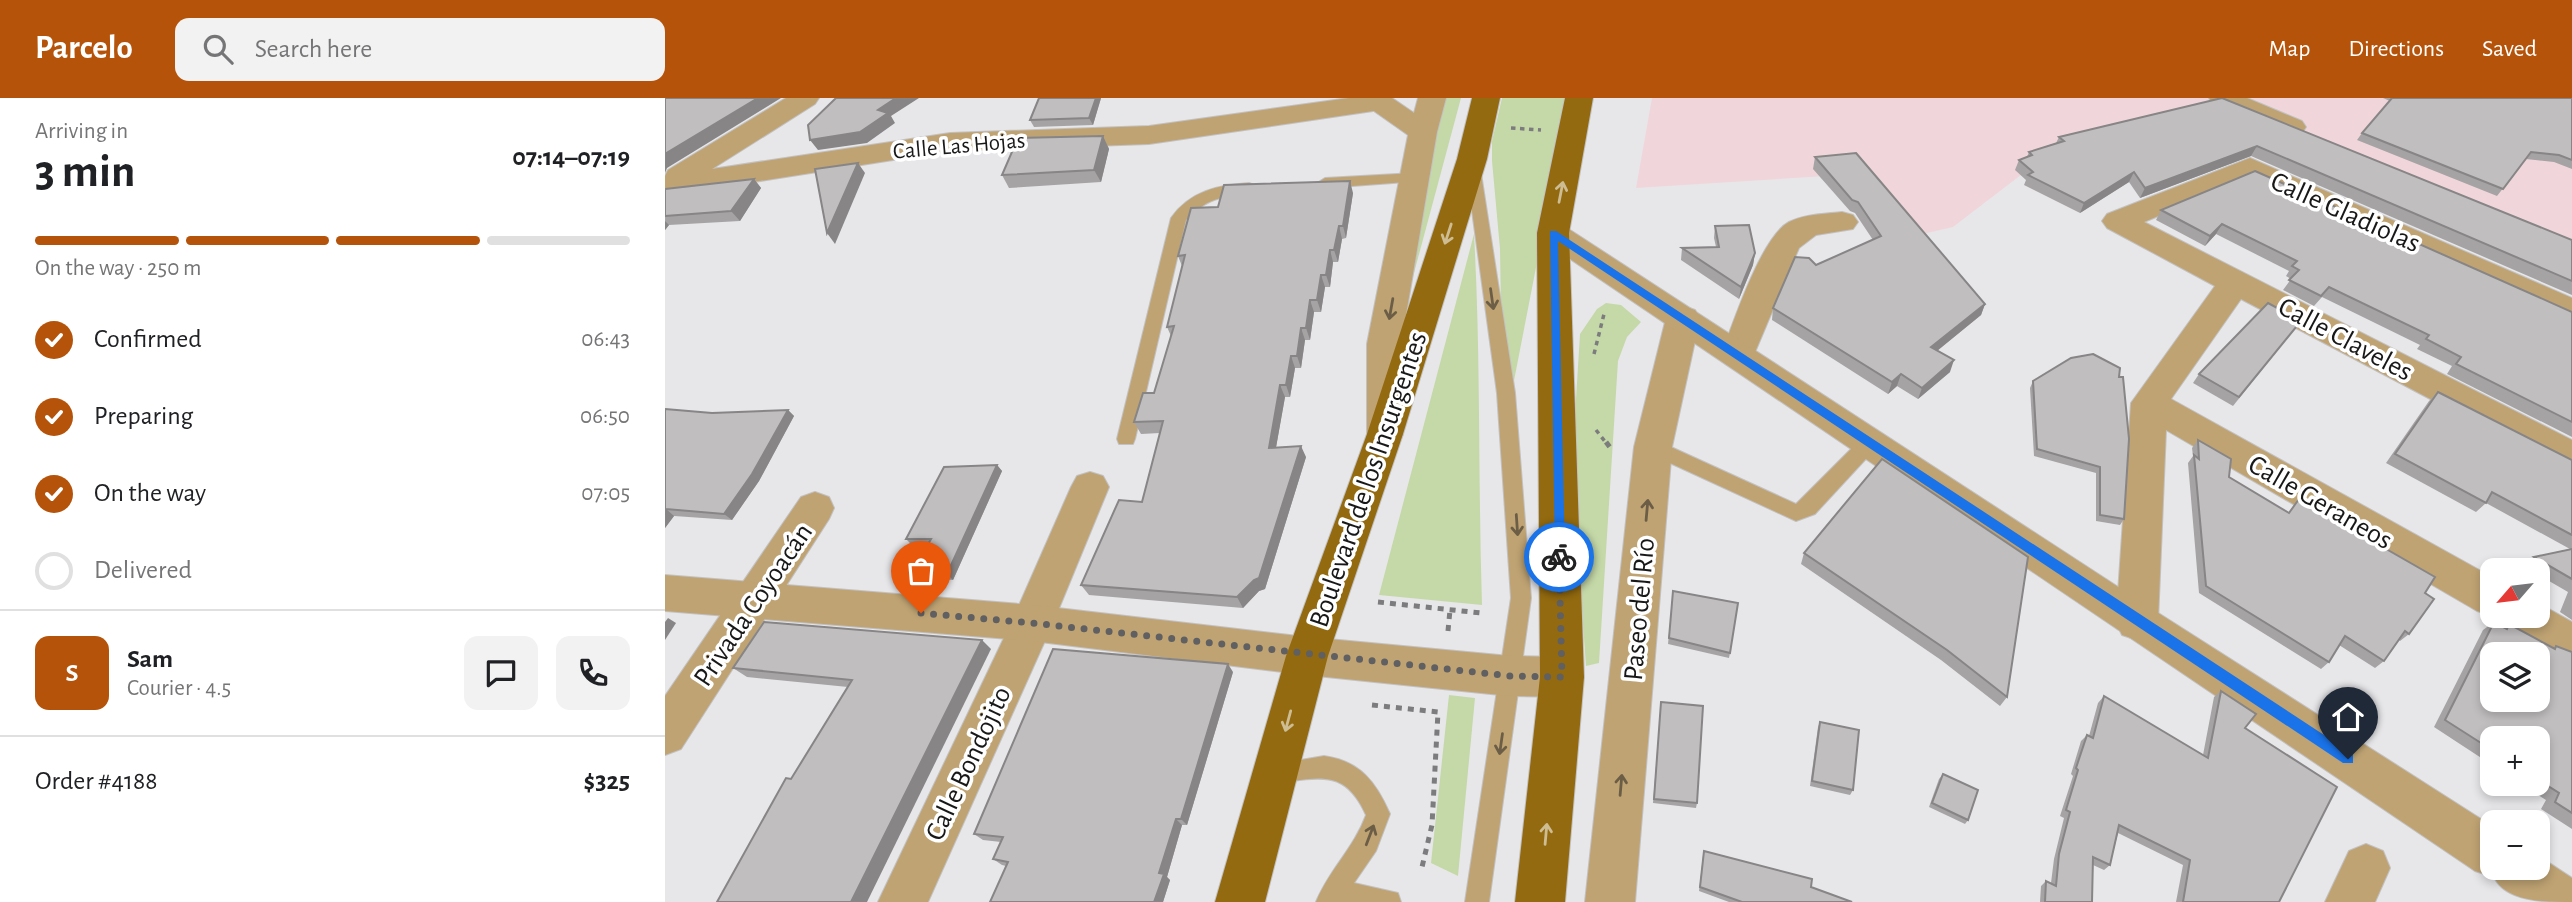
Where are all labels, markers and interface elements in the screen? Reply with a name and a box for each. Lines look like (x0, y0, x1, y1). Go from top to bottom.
search box (175, 18, 665, 81)
icon: search (199, 30, 237, 68)
text: Parcelo (35, 32, 133, 65)
text: Search here (255, 36, 372, 62)
text: Map (2268, 37, 2310, 61)
text: Directions (2348, 37, 2444, 61)
text: Saved (2482, 37, 2537, 61)
text: Arriving in (35, 120, 128, 143)
street label: Calle Las Hojas (892, 129, 1026, 164)
text: 07:14–07:19 (512, 144, 630, 170)
text: 3 min (35, 149, 135, 195)
street label: Calle Gladiolas (2266, 167, 2424, 258)
one-way arrow (1555, 181, 1568, 204)
one-way arrow (1441, 223, 1453, 245)
text: On the way · 250 m (35, 257, 202, 280)
one-way arrow (1486, 288, 1499, 310)
street label: Calle Claveles (2273, 293, 2417, 387)
one-way arrow (1383, 297, 1397, 320)
icon: check (35, 321, 73, 359)
text: Confirmed (94, 326, 202, 352)
text: 06:43 (581, 328, 630, 351)
street label: Boulevard de los Insurgentes (1305, 328, 1433, 631)
icon: check (35, 398, 73, 436)
text: Preparing (94, 403, 193, 429)
text: 06:50 (580, 405, 630, 428)
street label: Calle Geraneos (2243, 450, 2397, 555)
icon: check (35, 475, 73, 513)
text: On the way (94, 480, 206, 506)
text: 07:05 (581, 482, 630, 505)
one-way arrow (1641, 499, 1654, 522)
one-way arrow (1511, 514, 1524, 536)
street label: Privada Coyoacán (689, 519, 818, 692)
courier (1524, 522, 1594, 592)
street label: Paseo del Río (1620, 537, 1660, 682)
icon: bike (1540, 538, 1578, 576)
pin (891, 541, 951, 613)
icon: bag (902, 552, 940, 590)
text: Delivered (94, 557, 192, 583)
north arrow (2480, 558, 2550, 628)
map controls (2480, 558, 2550, 880)
button: chat (464, 636, 538, 710)
button: phone (556, 636, 630, 710)
button: layers (2480, 642, 2550, 712)
text: Sam (127, 646, 173, 672)
text: S (66, 660, 78, 686)
text: Courier · 4.5 (127, 677, 231, 700)
street label: Calle Bondojito (921, 683, 1017, 845)
pin (2318, 687, 2378, 759)
icon: home (2329, 698, 2367, 736)
one-way arrow (1281, 709, 1294, 732)
button: + (2480, 726, 2550, 796)
one-way arrow (1494, 732, 1507, 755)
text: Order #4188 (35, 768, 158, 794)
text: $325 (584, 768, 630, 794)
one-way arrow (1615, 774, 1628, 797)
button: − (2480, 810, 2550, 880)
one-way arrow (1540, 823, 1553, 846)
one-way arrow (1365, 825, 1378, 846)

